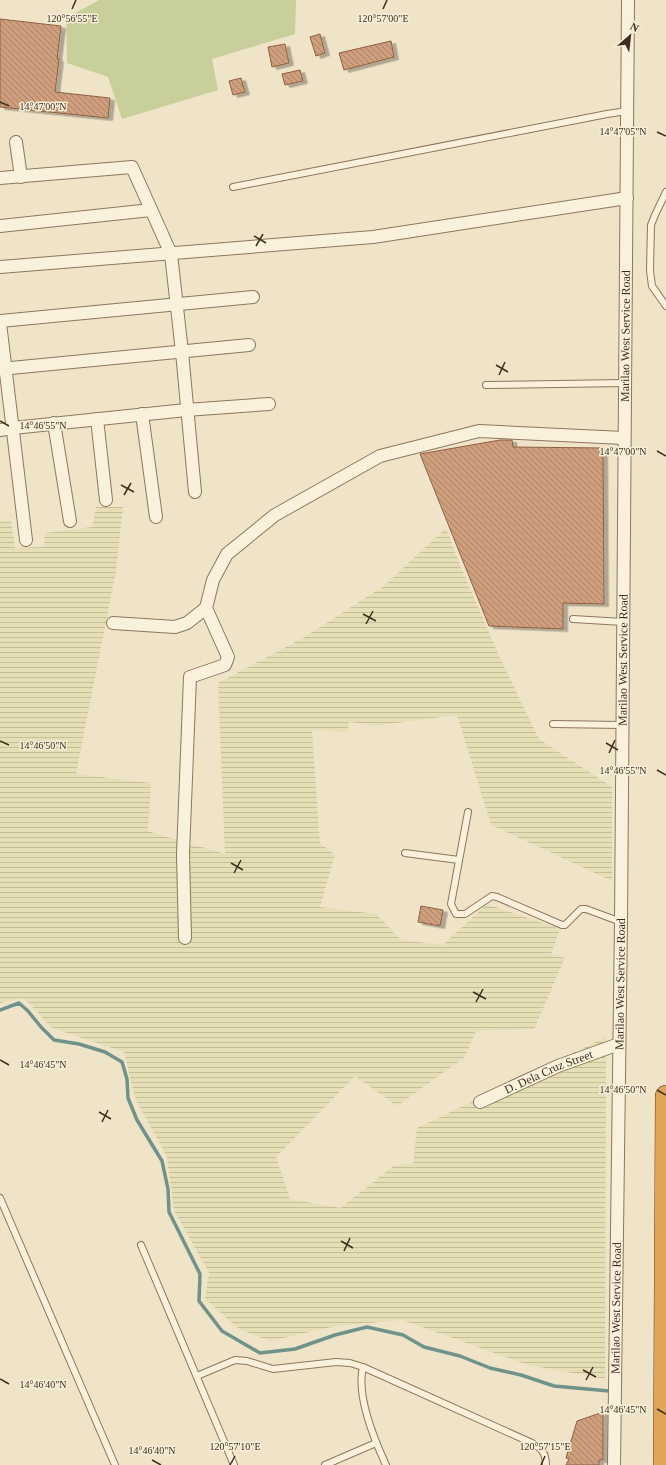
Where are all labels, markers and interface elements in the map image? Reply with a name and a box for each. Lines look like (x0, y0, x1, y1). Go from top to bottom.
text: 120°56'55"E (47, 13, 98, 24)
text: 120°57'00"E (358, 13, 409, 24)
north arrow (610, 16, 650, 56)
text: N (628, 20, 641, 34)
text: 14°47'00"N (19, 101, 67, 112)
text: 14°47'05"N (599, 126, 647, 137)
street label: Marilao West Service Road (618, 270, 633, 402)
text: 14°46'55"N (19, 420, 67, 431)
text: 14°47'00"N (599, 446, 647, 457)
street label: Marilao West Service Road (615, 594, 630, 726)
text: 14°46'50"N (19, 740, 67, 751)
text: 14°46'55"N (599, 765, 647, 776)
street label: Marilao West Service Road (612, 918, 628, 1050)
street label: D. Dela Cruz Street (502, 1047, 595, 1097)
text: 14°46'45"N (19, 1059, 67, 1070)
text: 14°46'50"N (599, 1084, 647, 1095)
street label: Marilao West Service Road (608, 1242, 624, 1374)
text: 14°46'40"N (19, 1379, 67, 1390)
text: 14°46'45"N (599, 1404, 647, 1415)
text: 120°57'10"E (210, 1441, 261, 1452)
text: 120°57'15"E (520, 1441, 571, 1452)
text: 14°46'40"N (128, 1445, 176, 1456)

